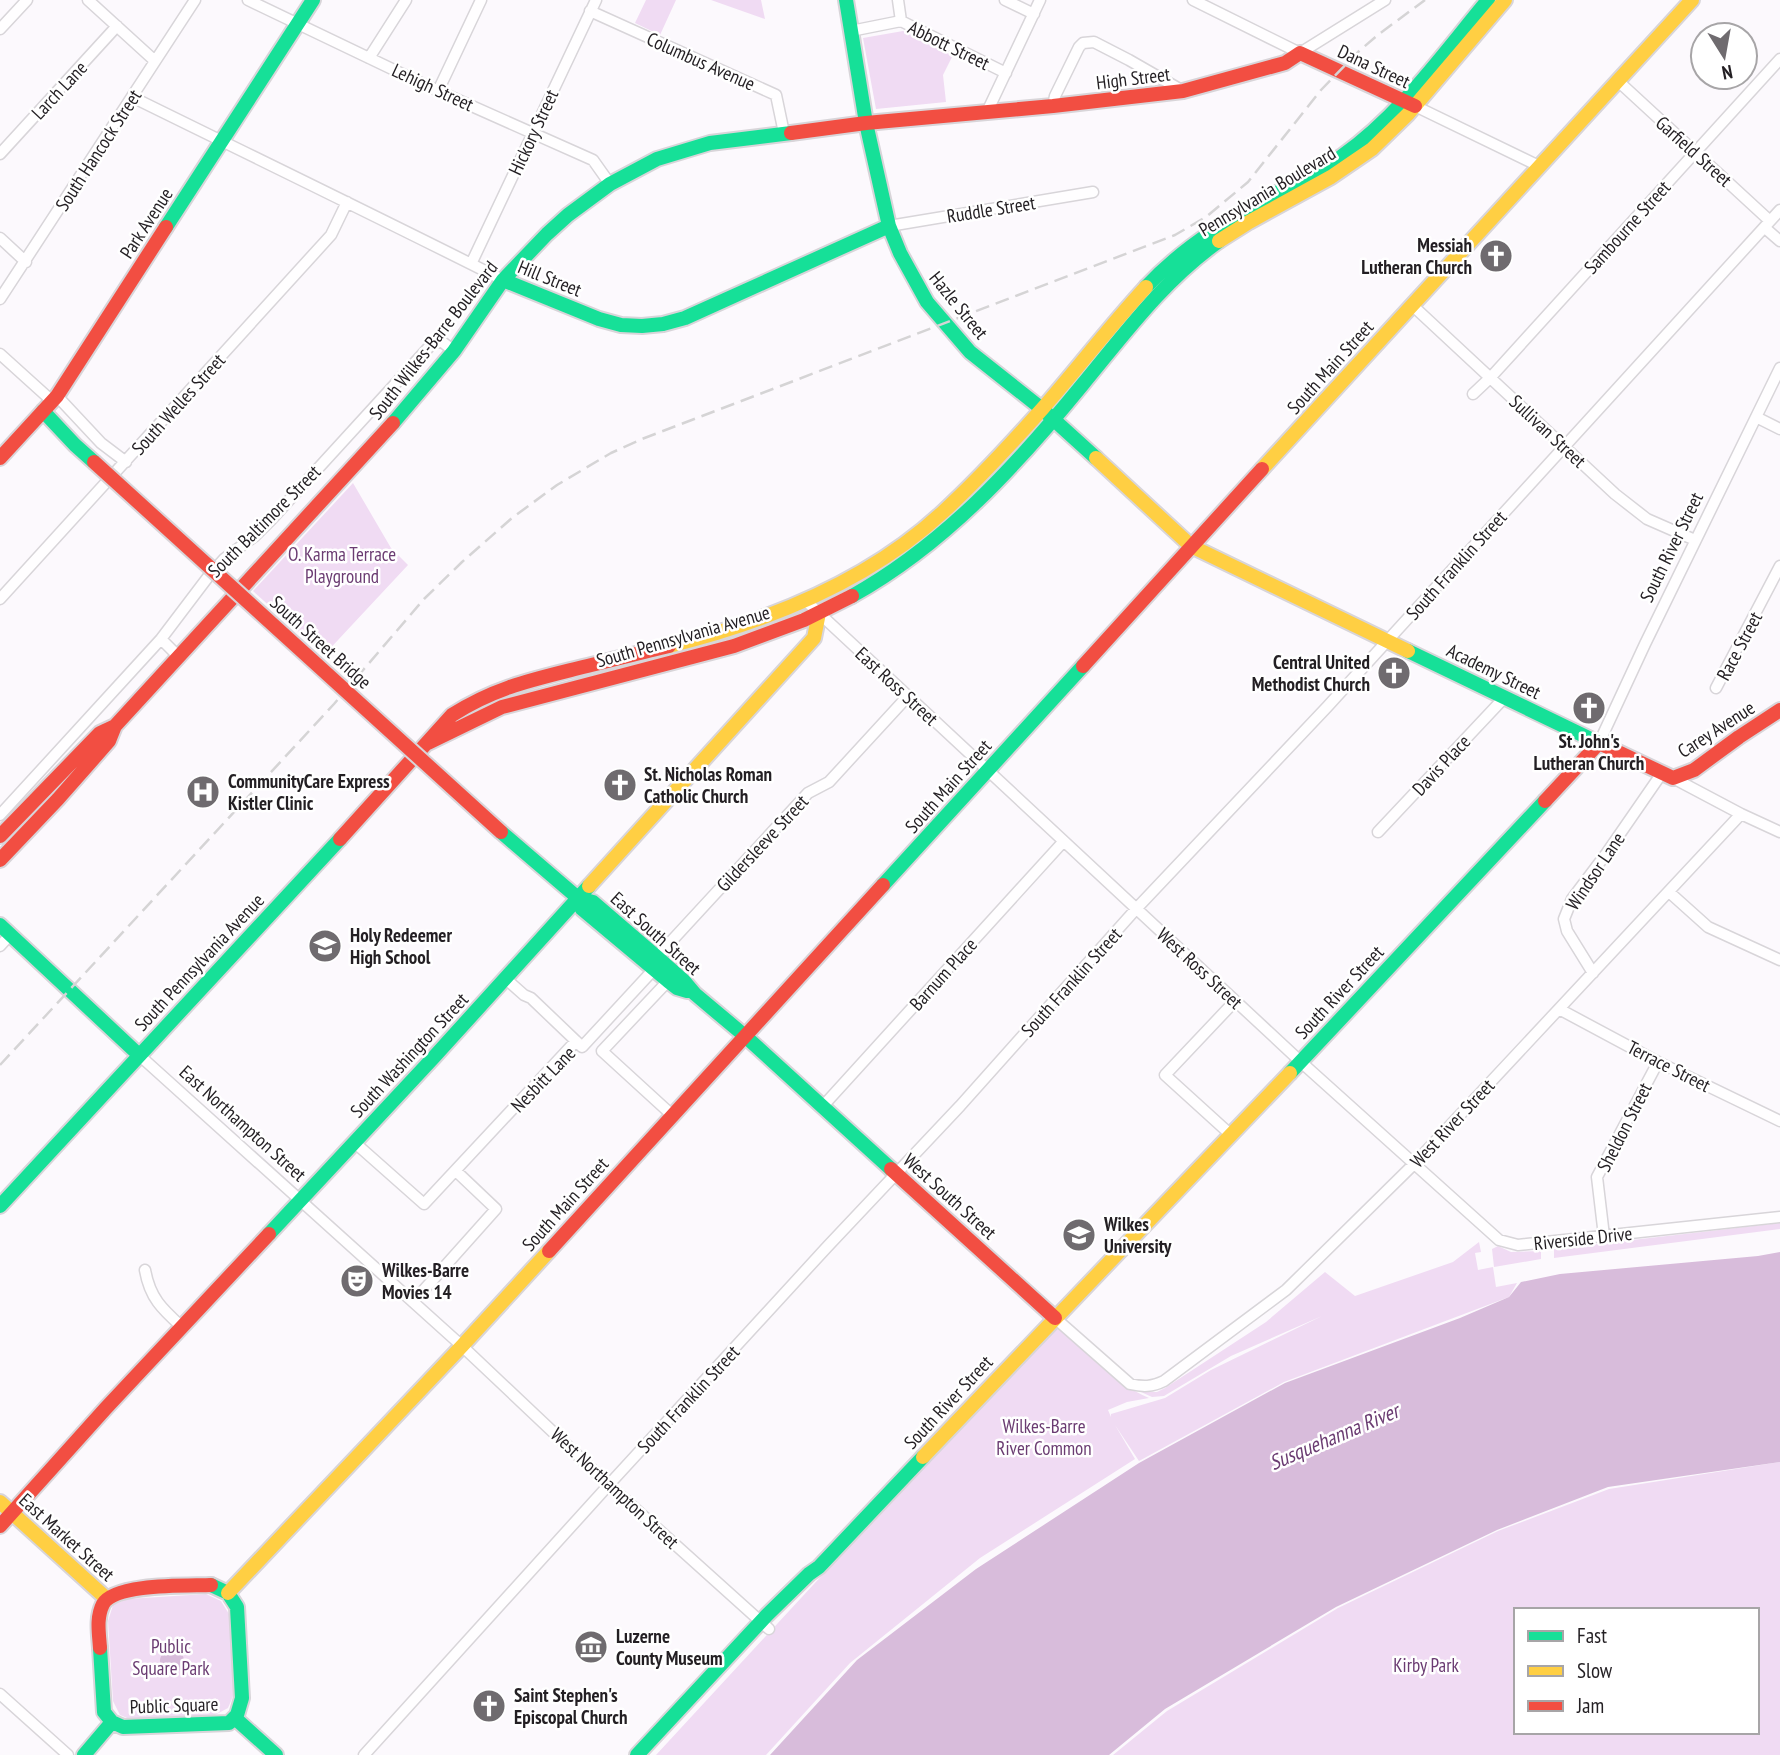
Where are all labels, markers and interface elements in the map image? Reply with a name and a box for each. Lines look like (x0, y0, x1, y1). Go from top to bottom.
street label: Abbott Street (904, 15, 994, 75)
north arrow (1689, 21, 1759, 91)
street label: Columbus Avenue (643, 26, 759, 96)
street label: Dana Street (1334, 39, 1415, 93)
street label: Larch Lane (26, 56, 92, 124)
street label: Lehigh Street (388, 58, 478, 117)
text: N (1720, 60, 1735, 85)
street label: High Street (1095, 61, 1172, 94)
street label: South Hancock Street (50, 84, 147, 215)
street label: Hickory Street (503, 85, 564, 179)
street label: Garfield Street (1651, 111, 1738, 192)
street label: Pennsylvania Boulevard (1194, 141, 1340, 241)
street label: Sambourne Street (1579, 175, 1676, 279)
street label: Park Avenue (114, 183, 178, 263)
street label: Ruddle Street (945, 190, 1038, 228)
place label: Messiah Lutheran Church (1361, 233, 1472, 279)
church icon: Messiah Lutheran Church (1477, 237, 1515, 275)
street label: Hill Street (515, 254, 586, 302)
street label: South Wilkes-Barre Boulevard (364, 256, 502, 424)
street label: Hazle Street (924, 266, 994, 344)
street label: South Main Street (1282, 315, 1379, 419)
street label: South Welles Street (126, 348, 230, 460)
street label: Sullivan Street (1505, 389, 1592, 473)
street label: South Baltimore Street (203, 459, 326, 582)
street label: South River Street (1634, 487, 1708, 606)
street label: South Franklin Street (1401, 505, 1512, 625)
park label: O. Karma Terrace Playground (288, 542, 396, 588)
street label: South Street Bridge (265, 590, 377, 694)
street label: South Pennsylvania Avenue (593, 600, 773, 672)
street label: Race Street (1711, 607, 1767, 684)
street label: Academy Street (1443, 638, 1546, 704)
street label: East Ross Street (851, 642, 944, 731)
place label: Central United Methodist Church (1252, 650, 1370, 696)
church icon: Central United Methodist Church (1375, 654, 1413, 692)
church icon: St. John's Lutheran Church (1570, 689, 1608, 727)
street label: Carey Avenue (1673, 695, 1759, 763)
street label: Davis Place (1407, 729, 1475, 800)
place label: St. John's Lutheran Church (1534, 729, 1644, 775)
street label: South Main Street (900, 734, 997, 838)
place label: St. Nicholas Roman Catholic Church (644, 762, 772, 808)
church icon: St. Nicholas Roman Catholic Church (601, 766, 639, 804)
place label: CommunityCare Express Kistler Clinic (228, 769, 390, 815)
hospital icon: CommunityCare Express Kistler Clinic (184, 773, 222, 811)
street label: Gildersleeve Street (711, 789, 814, 896)
street label: Windsor Lane (1560, 827, 1630, 914)
street label: East South Street (606, 886, 707, 980)
street label: South Pennsylvania Avenue (129, 888, 269, 1036)
street label: South Franklin Street (1016, 922, 1127, 1042)
street label: West Ross Street (1152, 922, 1248, 1014)
place label: Holy Redeemer High School (350, 923, 453, 969)
school or university icon: Holy Redeemer High School (306, 927, 344, 965)
street label: Barnum Place (904, 933, 982, 1015)
street label: South River Street (1290, 940, 1389, 1044)
street label: South Washington Street (345, 987, 474, 1122)
street label: Terrace Street (1623, 1035, 1715, 1097)
street label: Nesbitt Lane (506, 1041, 580, 1117)
street label: East Northampton Street (175, 1060, 312, 1187)
street label: West River Street (1405, 1073, 1500, 1172)
street label: Sheldon Street (1591, 1078, 1657, 1176)
street label: West South Street (898, 1148, 1002, 1245)
street label: South Main Street (517, 1152, 614, 1256)
place label: Wilkes University (1103, 1212, 1172, 1258)
school or university icon: Wilkes University (1060, 1216, 1098, 1254)
street label: Riverside Drive (1533, 1221, 1634, 1255)
place label: Wilkes-Barre Movies 14 (381, 1258, 469, 1304)
theatre icon: Wilkes-Barre Movies 14 (338, 1262, 376, 1300)
street label: South Franklin Street (632, 1339, 745, 1458)
street label: South River Street (899, 1350, 998, 1454)
water label: Susquehanna River (1265, 1396, 1406, 1476)
park label: Wilkes-Barre River Common (996, 1414, 1092, 1460)
street label: West Northampton Street (546, 1422, 685, 1554)
street label: East Market Street (14, 1488, 120, 1587)
legend (1514, 1608, 1759, 1734)
text: Fast (1577, 1622, 1607, 1649)
place label: Luzerne County Museum (616, 1624, 723, 1670)
museum icon: Luzerne County Museum (572, 1628, 610, 1666)
park label: Public Square Park (132, 1634, 210, 1680)
park label: Kirby Park (1393, 1653, 1459, 1677)
text: Slow (1577, 1657, 1613, 1684)
place label: Saint Stephen's Episcopal Church (514, 1683, 628, 1729)
church icon: Saint Stephen's Episcopal Church (470, 1687, 508, 1725)
street label: Public Square (129, 1691, 219, 1719)
text: Jam (1576, 1692, 1604, 1719)

